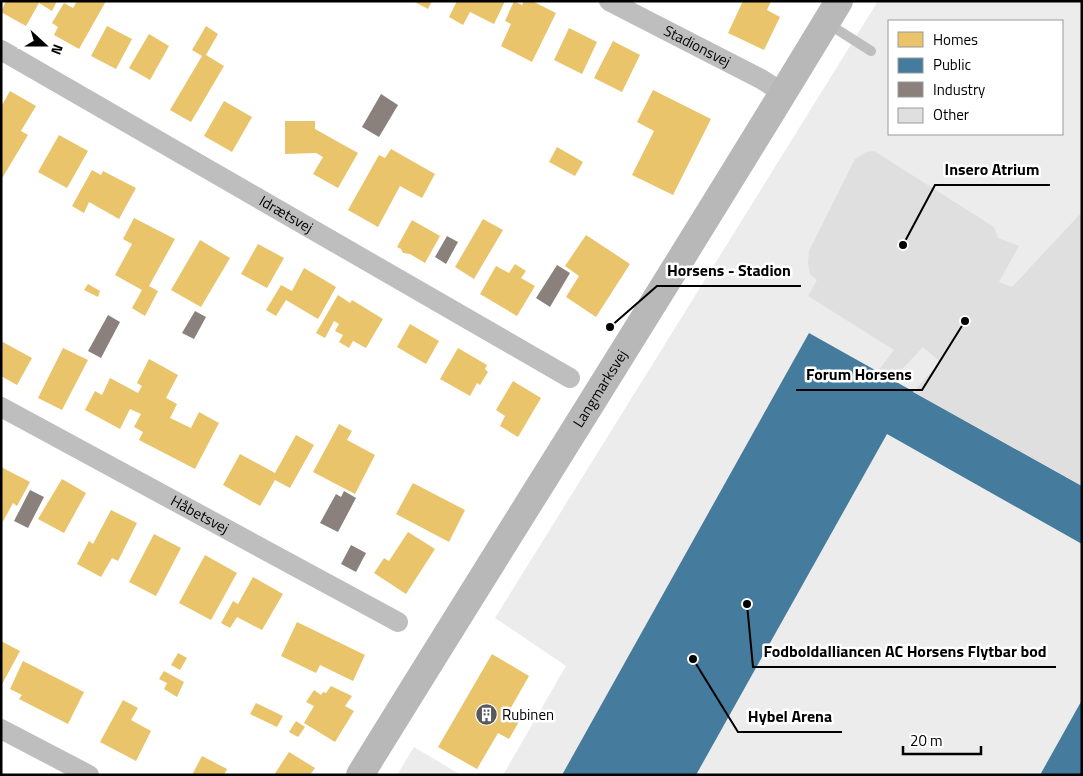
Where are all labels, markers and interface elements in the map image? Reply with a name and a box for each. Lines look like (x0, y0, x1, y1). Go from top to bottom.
street label: Stadionsvej (660, 19, 735, 73)
north arrow (20, 20, 70, 70)
legend (888, 20, 1063, 135)
text: Homes (933, 28, 978, 51)
text: N (46, 42, 69, 58)
text: Public (933, 53, 971, 76)
text: Industry (933, 78, 985, 101)
text: Other (933, 103, 969, 126)
callout: Insero Atrium (935, 154, 1050, 185)
text: Insero Atrium (945, 157, 1039, 181)
street label: Idrætsvej (255, 189, 318, 239)
callout: Horsens - Stadion (657, 255, 801, 286)
text: Horsens - Stadion (667, 258, 791, 282)
street label: Langmarksvej (567, 345, 633, 432)
callout: Forum Horsens (796, 359, 922, 390)
text: Forum Horsens (806, 362, 912, 386)
street label: Håbetsvej (167, 489, 233, 539)
callout: Fodboldalliancen AC Horsens Flytbar bod (753, 636, 1056, 667)
text: Fodboldalliancen AC Horsens Flytbar bod (764, 639, 1046, 663)
callout: Hybel Arena (738, 701, 842, 732)
building icon: Rubinen (474, 703, 498, 727)
place label: Rubinen (502, 703, 554, 726)
text: Hybel Arena (748, 704, 832, 728)
scale bar (903, 724, 980, 756)
text: 20 m (910, 729, 943, 752)

